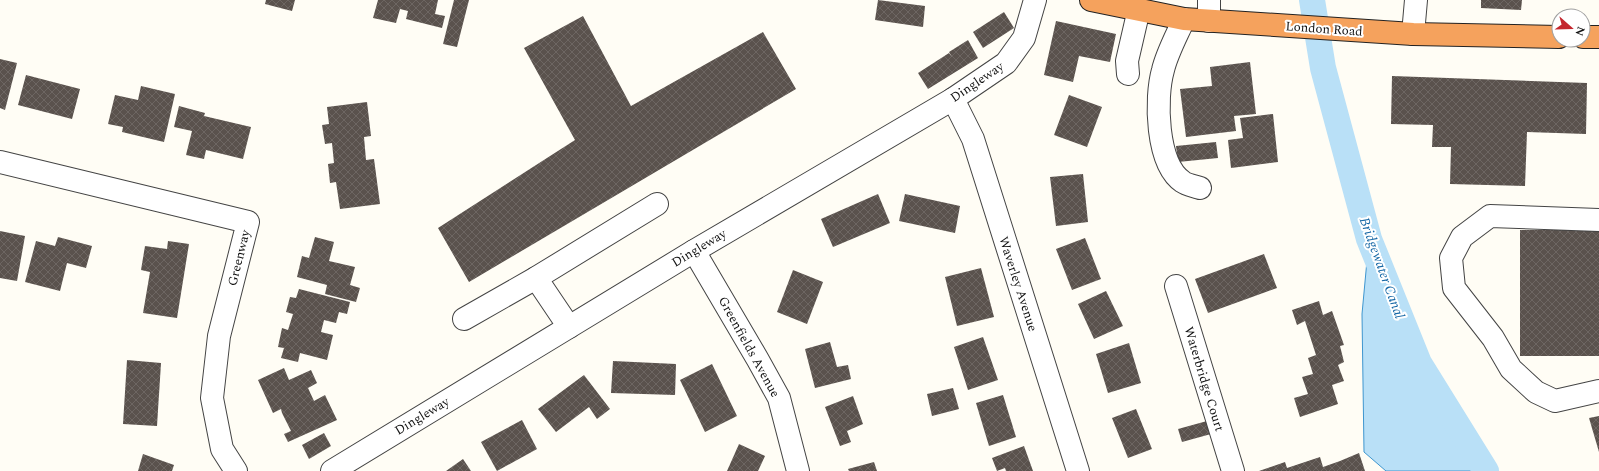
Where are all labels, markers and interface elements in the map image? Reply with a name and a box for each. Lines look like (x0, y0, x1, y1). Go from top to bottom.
north arrow (1551, 8, 1591, 48)
street label: London Road (1285, 16, 1363, 42)
text: N (1570, 24, 1589, 38)
street label: Dingleway (946, 56, 1009, 107)
water label: Bridgewater Canal (1354, 214, 1410, 322)
street label: Dingleway (668, 223, 731, 272)
street label: Greenway (222, 227, 256, 288)
street label: Waverley Avenue (993, 234, 1043, 334)
street label: Greenfields Avenue (713, 293, 785, 401)
street label: Waterbridge Court (1179, 324, 1230, 434)
street label: Dingleway (391, 391, 454, 440)

